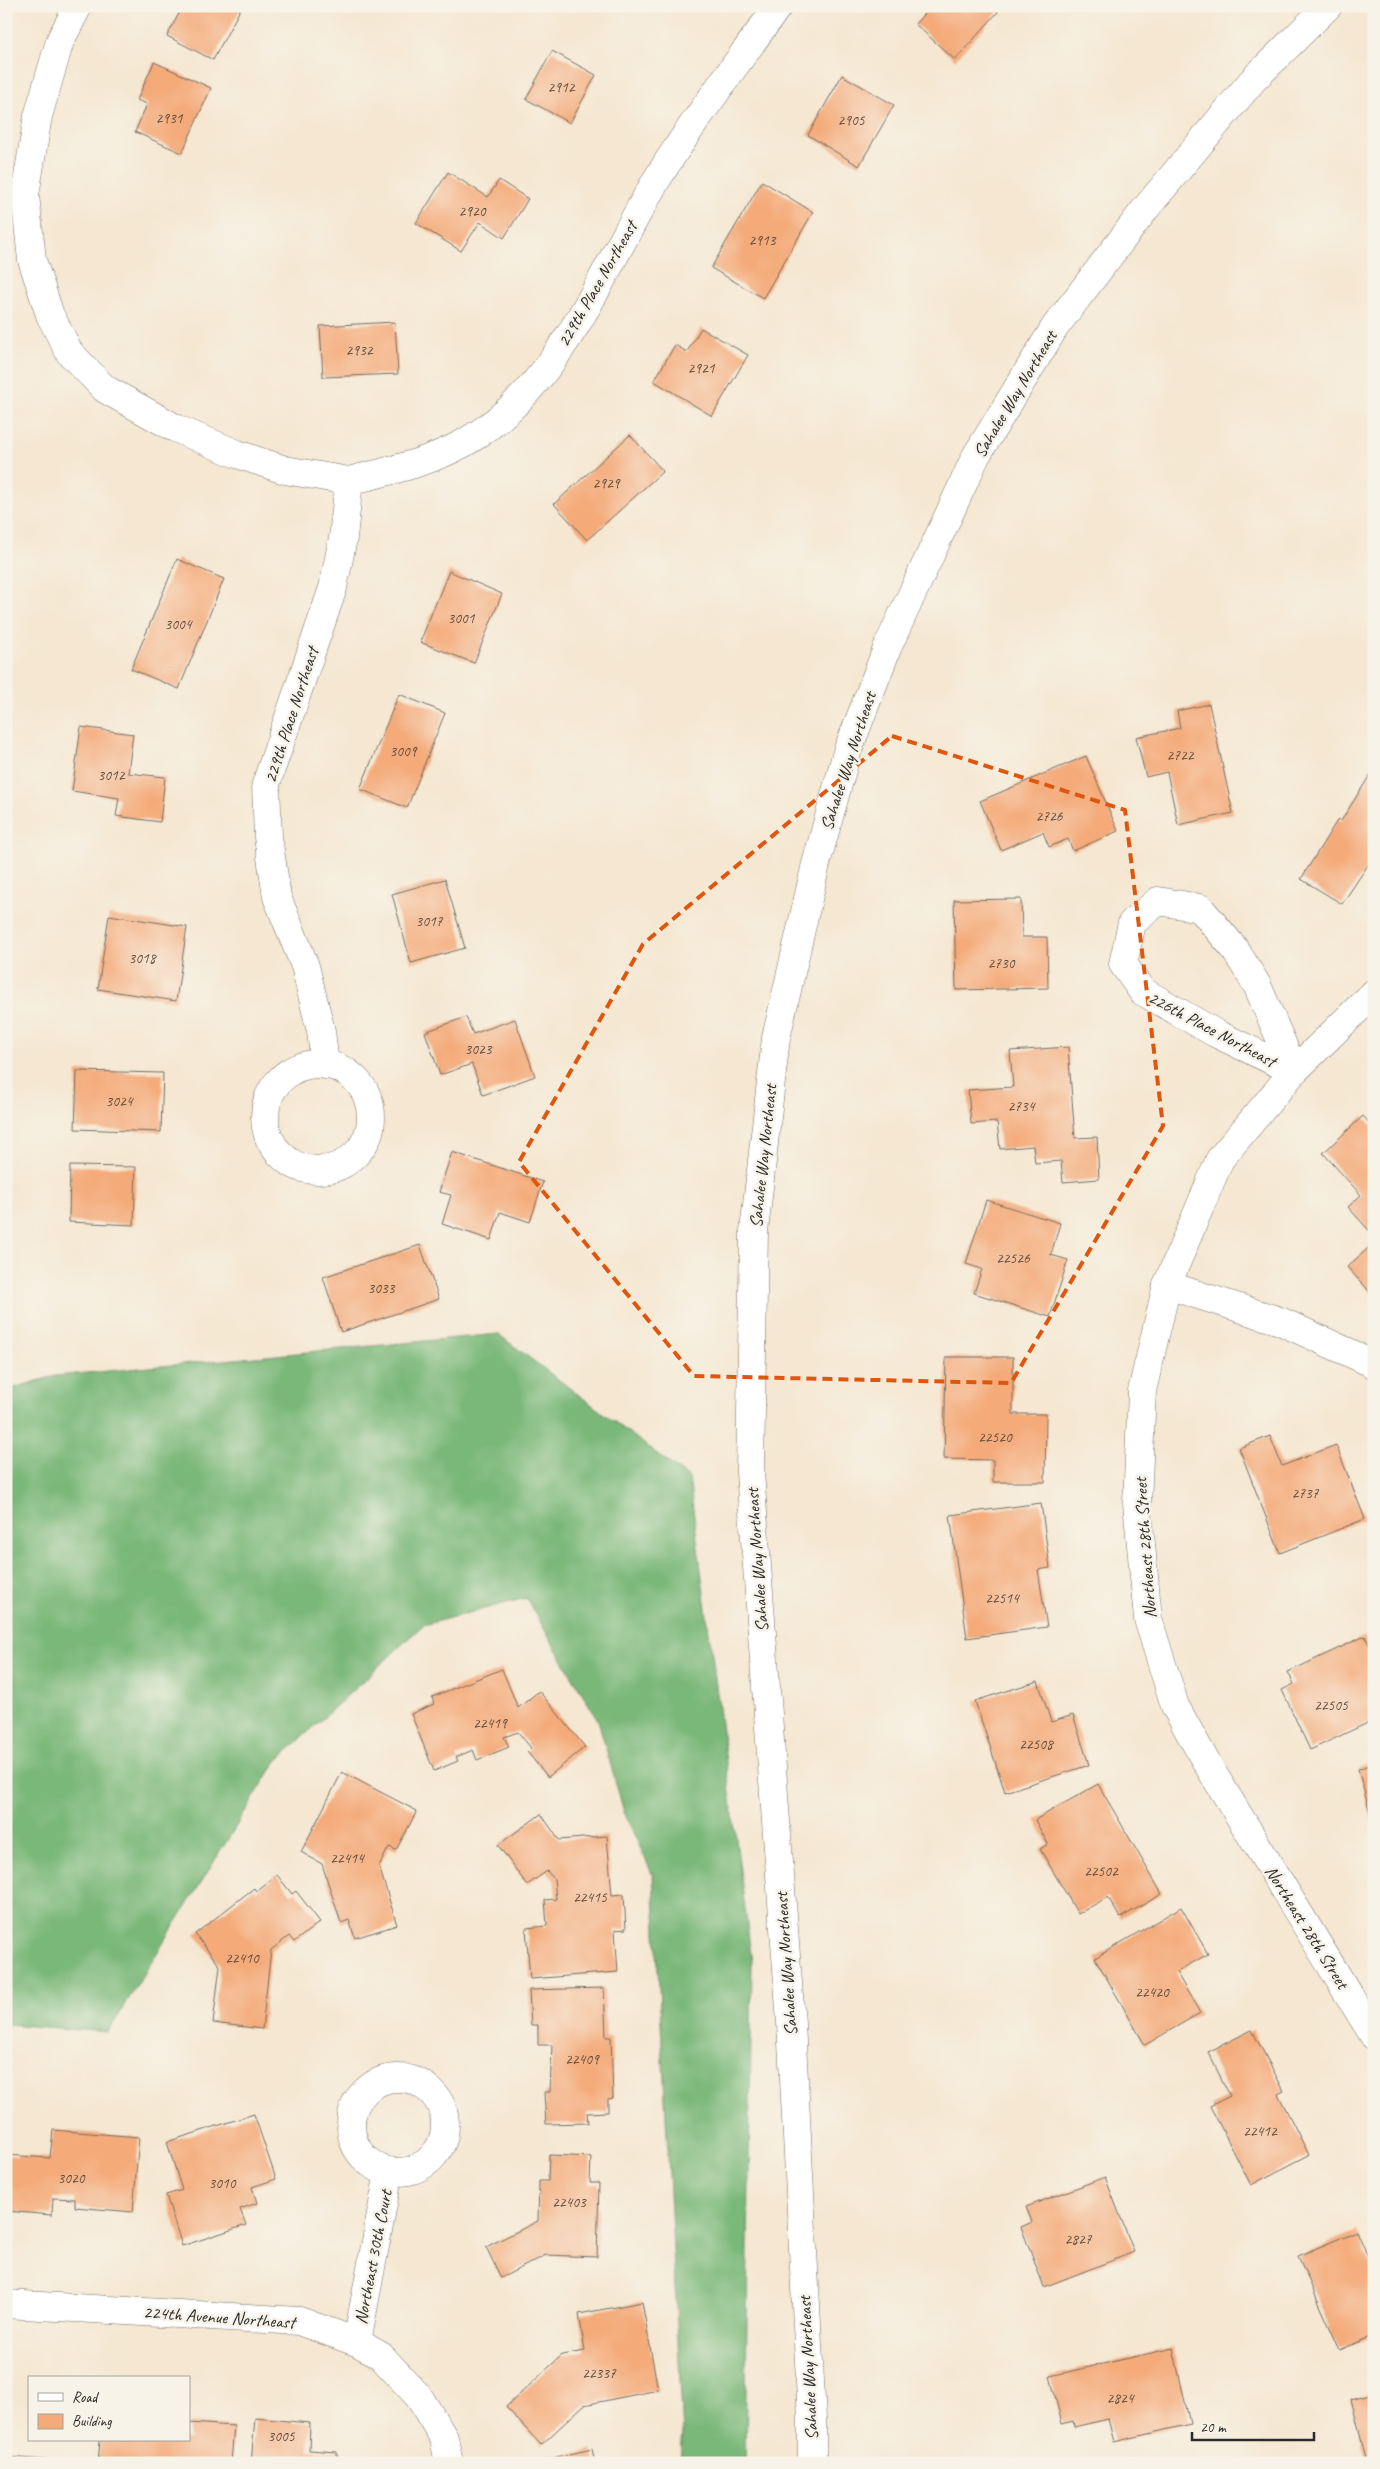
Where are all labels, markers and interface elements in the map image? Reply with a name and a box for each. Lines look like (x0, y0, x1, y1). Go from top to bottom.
house number: 2912 (547, 78, 576, 97)
house number: 2931 (155, 109, 184, 128)
house number: 2905 (837, 111, 866, 130)
house number: 2920 (458, 202, 487, 221)
street label: 229th Place Northeast (552, 215, 643, 351)
house number: 2913 (748, 231, 777, 250)
street label: Sahalee Way Northeast (968, 325, 1063, 461)
house number: 2932 (345, 341, 374, 360)
house number: 2921 (687, 359, 716, 378)
house number: 2929 (592, 474, 621, 493)
house number: 3001 (447, 609, 476, 628)
house number: 3004 (164, 615, 193, 634)
street label: 229th Place Northeast (259, 642, 324, 786)
street label: Sahalee Way Northeast (815, 687, 881, 833)
house number: 3009 (389, 742, 418, 761)
house number: 2722 (1166, 746, 1195, 765)
house number: 3012 (97, 766, 126, 785)
house number: 2726 (1035, 807, 1064, 826)
house number: 3017 (415, 912, 444, 931)
house number: 3018 (128, 949, 157, 968)
house number: 2730 (987, 954, 1016, 973)
street label: 226th Place Northeast (1145, 986, 1282, 1073)
house number: 3023 (464, 1040, 493, 1059)
street label: Sahalee Way Northeast (745, 1081, 782, 1229)
house number: 3024 (105, 1092, 134, 1111)
house number: 2734 (1007, 1097, 1036, 1116)
house number: 22526 (996, 1249, 1031, 1268)
house number: 3033 (367, 1279, 396, 1298)
house number: 22520 (978, 1428, 1013, 1447)
street label: Northeast 28th Street (1129, 1475, 1161, 1619)
house number: 2737 (1291, 1484, 1320, 1503)
street label: Sahalee Way Northeast (741, 1485, 773, 1633)
house number: 22514 (985, 1589, 1020, 1608)
house number: 22505 (1314, 1696, 1349, 1715)
house number: 22419 (473, 1714, 508, 1733)
house number: 22508 (1019, 1735, 1054, 1754)
house number: 22414 (330, 1849, 365, 1868)
street label: Northeast 28th Street (1260, 1861, 1355, 1994)
house number: 22502 (1084, 1862, 1119, 1881)
house number: 22415 (573, 1888, 608, 1907)
street label: Sahalee Way Northeast (770, 1889, 802, 2037)
house number: 22410 (225, 1949, 260, 1968)
house number: 22420 (1135, 1983, 1170, 2002)
house number: 22409 (565, 2050, 600, 2069)
house number: 22412 (1243, 2122, 1278, 2141)
house number: 3020 (57, 2169, 86, 2188)
house number: 3010 (208, 2174, 237, 2193)
street label: Northeast 30th Court (349, 2186, 397, 2326)
house number: 22403 (552, 2193, 587, 2212)
house number: 2827 (1064, 2230, 1093, 2249)
street label: Sahalee Way Northeast (793, 2293, 823, 2441)
street label: 224th Avenue Northeast (142, 2301, 299, 2333)
house number: 22337 (582, 2364, 617, 2383)
legend (28, 2376, 190, 2442)
text: Road (72, 2388, 99, 2407)
house number: 2824 (1106, 2389, 1135, 2408)
scale bar (1192, 2409, 1315, 2441)
text: Building (72, 2412, 112, 2431)
text: 20 m (1200, 2418, 1227, 2437)
house number: 3005 (267, 2427, 296, 2446)

